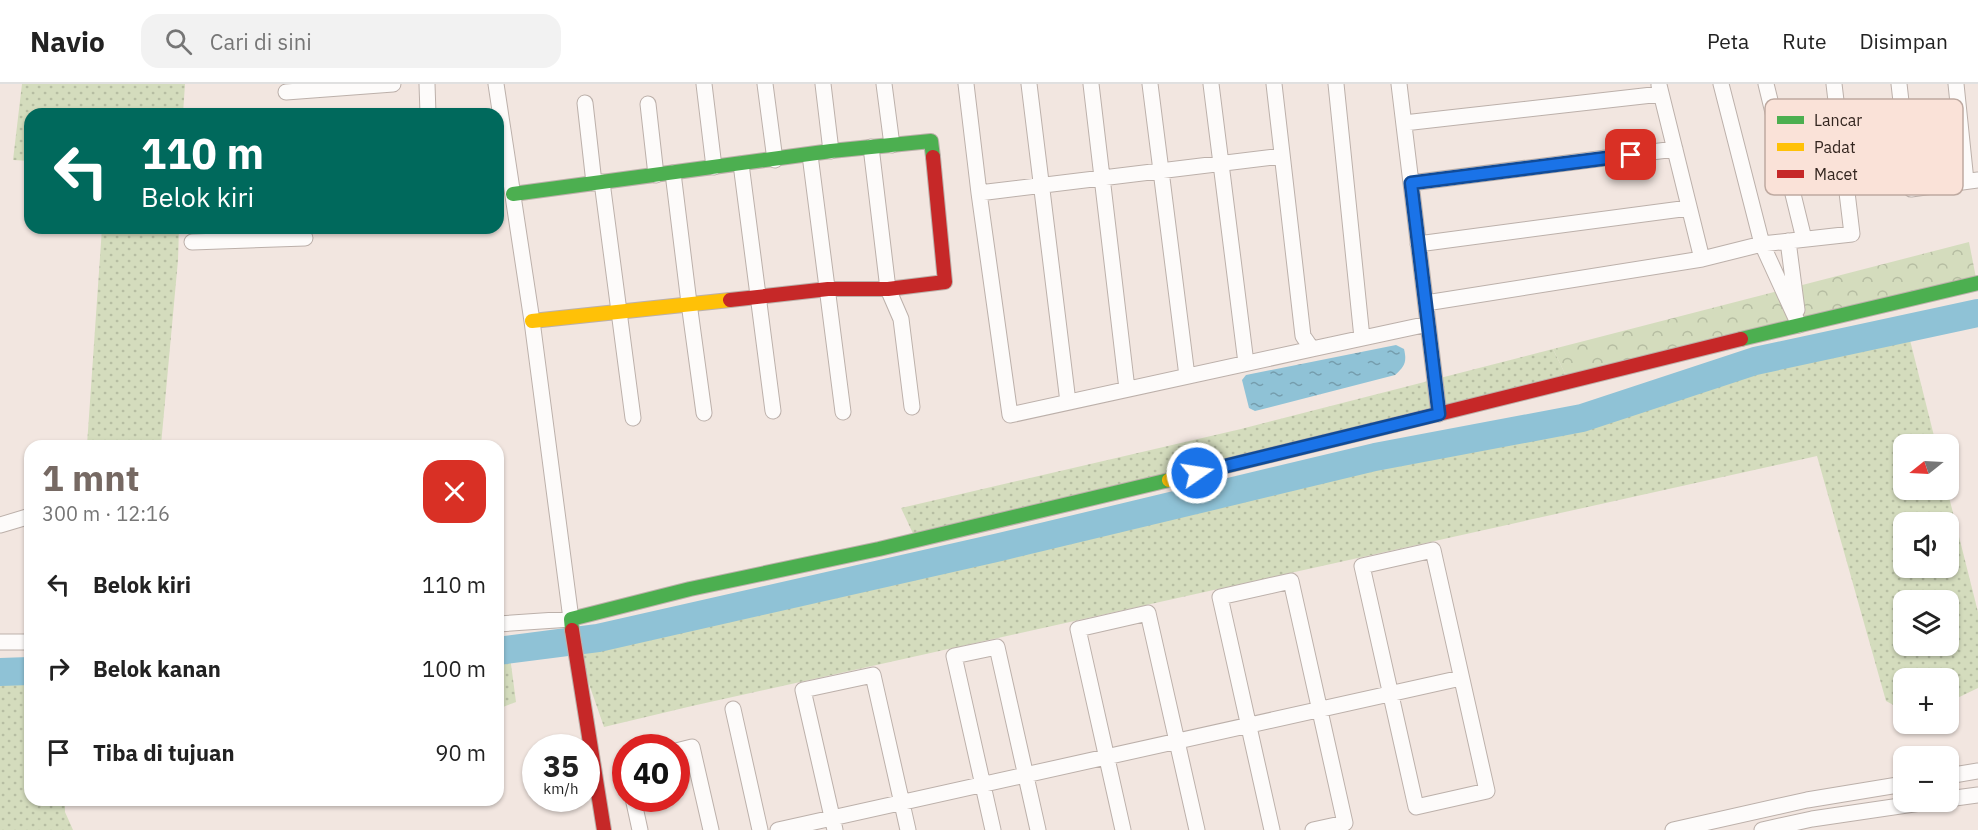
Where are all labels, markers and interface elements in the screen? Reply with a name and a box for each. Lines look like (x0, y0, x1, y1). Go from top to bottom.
search box (141, 14, 561, 68)
text: Navio (30, 23, 105, 60)
icon: search (162, 25, 195, 58)
text: Cari di sini (210, 27, 312, 56)
text: Peta (1707, 27, 1749, 55)
text: Rute (1782, 27, 1827, 55)
text: Disimpan (1860, 27, 1948, 55)
legend (1765, 99, 1963, 195)
text: Lancar (1814, 110, 1862, 130)
text: 110 m (141, 126, 264, 181)
pin (1605, 129, 1656, 180)
icon: left (42, 132, 120, 210)
text: Padat (1814, 137, 1856, 157)
icon: arrive (1614, 138, 1647, 171)
text: Macet (1814, 164, 1858, 184)
text: Belok kiri (141, 179, 254, 214)
north arrow (1893, 434, 1959, 500)
map controls (1893, 434, 1959, 812)
position arrow (1165, 441, 1229, 505)
text: 1 mnt (42, 454, 140, 501)
button: close (423, 460, 486, 523)
text: 300 m · 12:16 (42, 500, 170, 527)
button: sound (1893, 512, 1959, 578)
icon: left (42, 568, 75, 601)
text: Belok kiri (93, 570, 191, 599)
text: 110 m (422, 570, 486, 599)
button: layers (1893, 590, 1959, 656)
icon: right (42, 652, 75, 685)
text: Belok kanan (93, 654, 221, 683)
text: 100 m (422, 654, 486, 683)
button: + (1893, 668, 1959, 734)
speed limit sign: 40 (612, 734, 690, 812)
icon: arrive (42, 736, 75, 769)
text: Tiba di tujuan (93, 738, 235, 767)
text: 90 m (435, 738, 486, 767)
text: 35 (543, 746, 579, 785)
button: − (1893, 746, 1959, 812)
text: km/h (543, 779, 579, 798)

